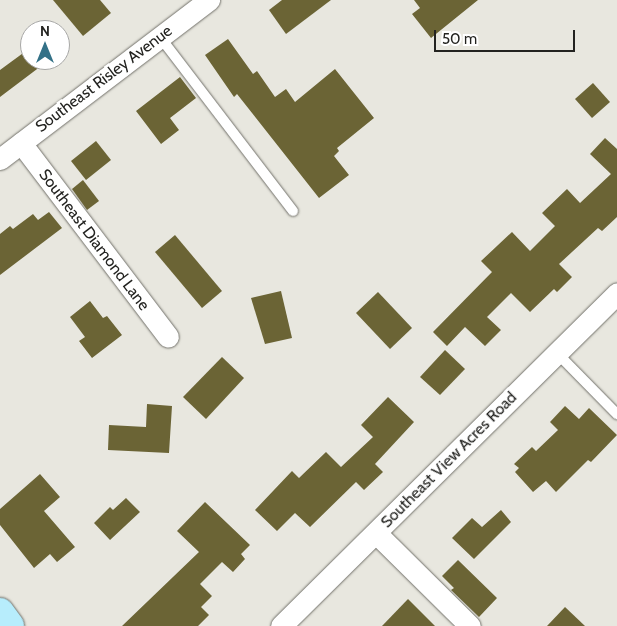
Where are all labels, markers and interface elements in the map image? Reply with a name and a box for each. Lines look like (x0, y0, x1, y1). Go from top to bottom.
north arrow (20, 20, 70, 70)
scale bar (437, 20, 578, 52)
street label: Southeast Risley Avenue (32, 21, 176, 137)
text: N (40, 22, 50, 40)
text: 50 m (442, 30, 477, 48)
street label: Southeast Diamond Lane (35, 166, 153, 314)
street label: Southeast View Acres Road (377, 388, 521, 532)

